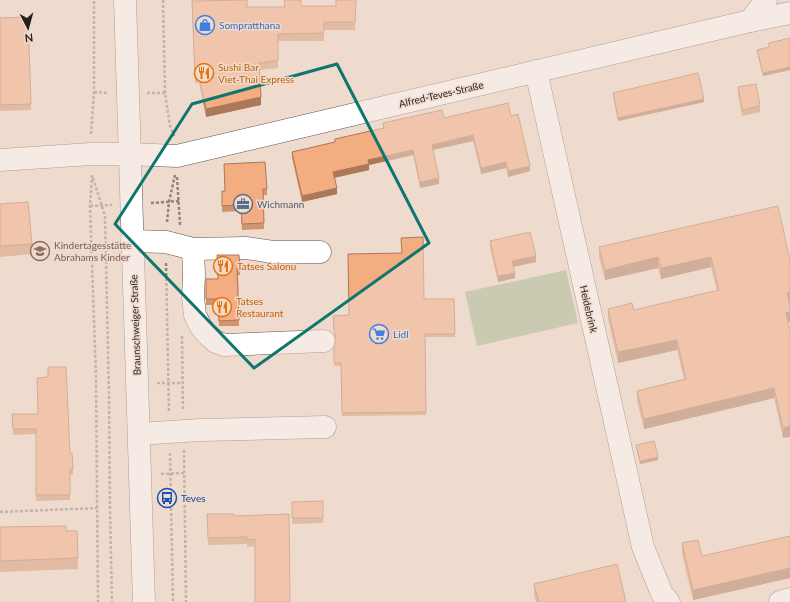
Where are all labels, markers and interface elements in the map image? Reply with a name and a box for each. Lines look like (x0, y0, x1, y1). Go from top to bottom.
north arrow (8, 8, 48, 48)
shop icon: Sompratthana (194, 14, 216, 36)
place label: Sompratthana (219, 19, 280, 31)
text: N (24, 32, 34, 45)
place label: Sushi Bar Viet-Thai Express (218, 61, 294, 85)
restaurant icon: Sushi Bar Viet-Thai Express (193, 62, 215, 84)
street label: Alfred-Teves-Straße (397, 78, 485, 110)
office icon: Wichmann (232, 193, 254, 215)
place label: Wichmann (257, 198, 304, 210)
place label: Kindertagesstätte Abrahams Kinder (54, 239, 131, 263)
school or university icon: Kindertagesstätte Abrahams Kinder (29, 240, 51, 262)
restaurant icon: Tatses Salonu (212, 255, 234, 277)
place label: Tatses Salonu (237, 260, 296, 272)
street label: Braunschweiger Straße (127, 274, 143, 376)
street label: Heidebrink (578, 284, 600, 335)
place label: Tatses Restaurant (236, 295, 284, 319)
restaurant icon: Tatses Restaurant (211, 296, 233, 318)
supermarket icon: Lidl (368, 323, 390, 345)
place label: Lidl (393, 328, 409, 340)
bus stop icon: Teves (156, 487, 178, 509)
place label: Teves (181, 492, 206, 504)

